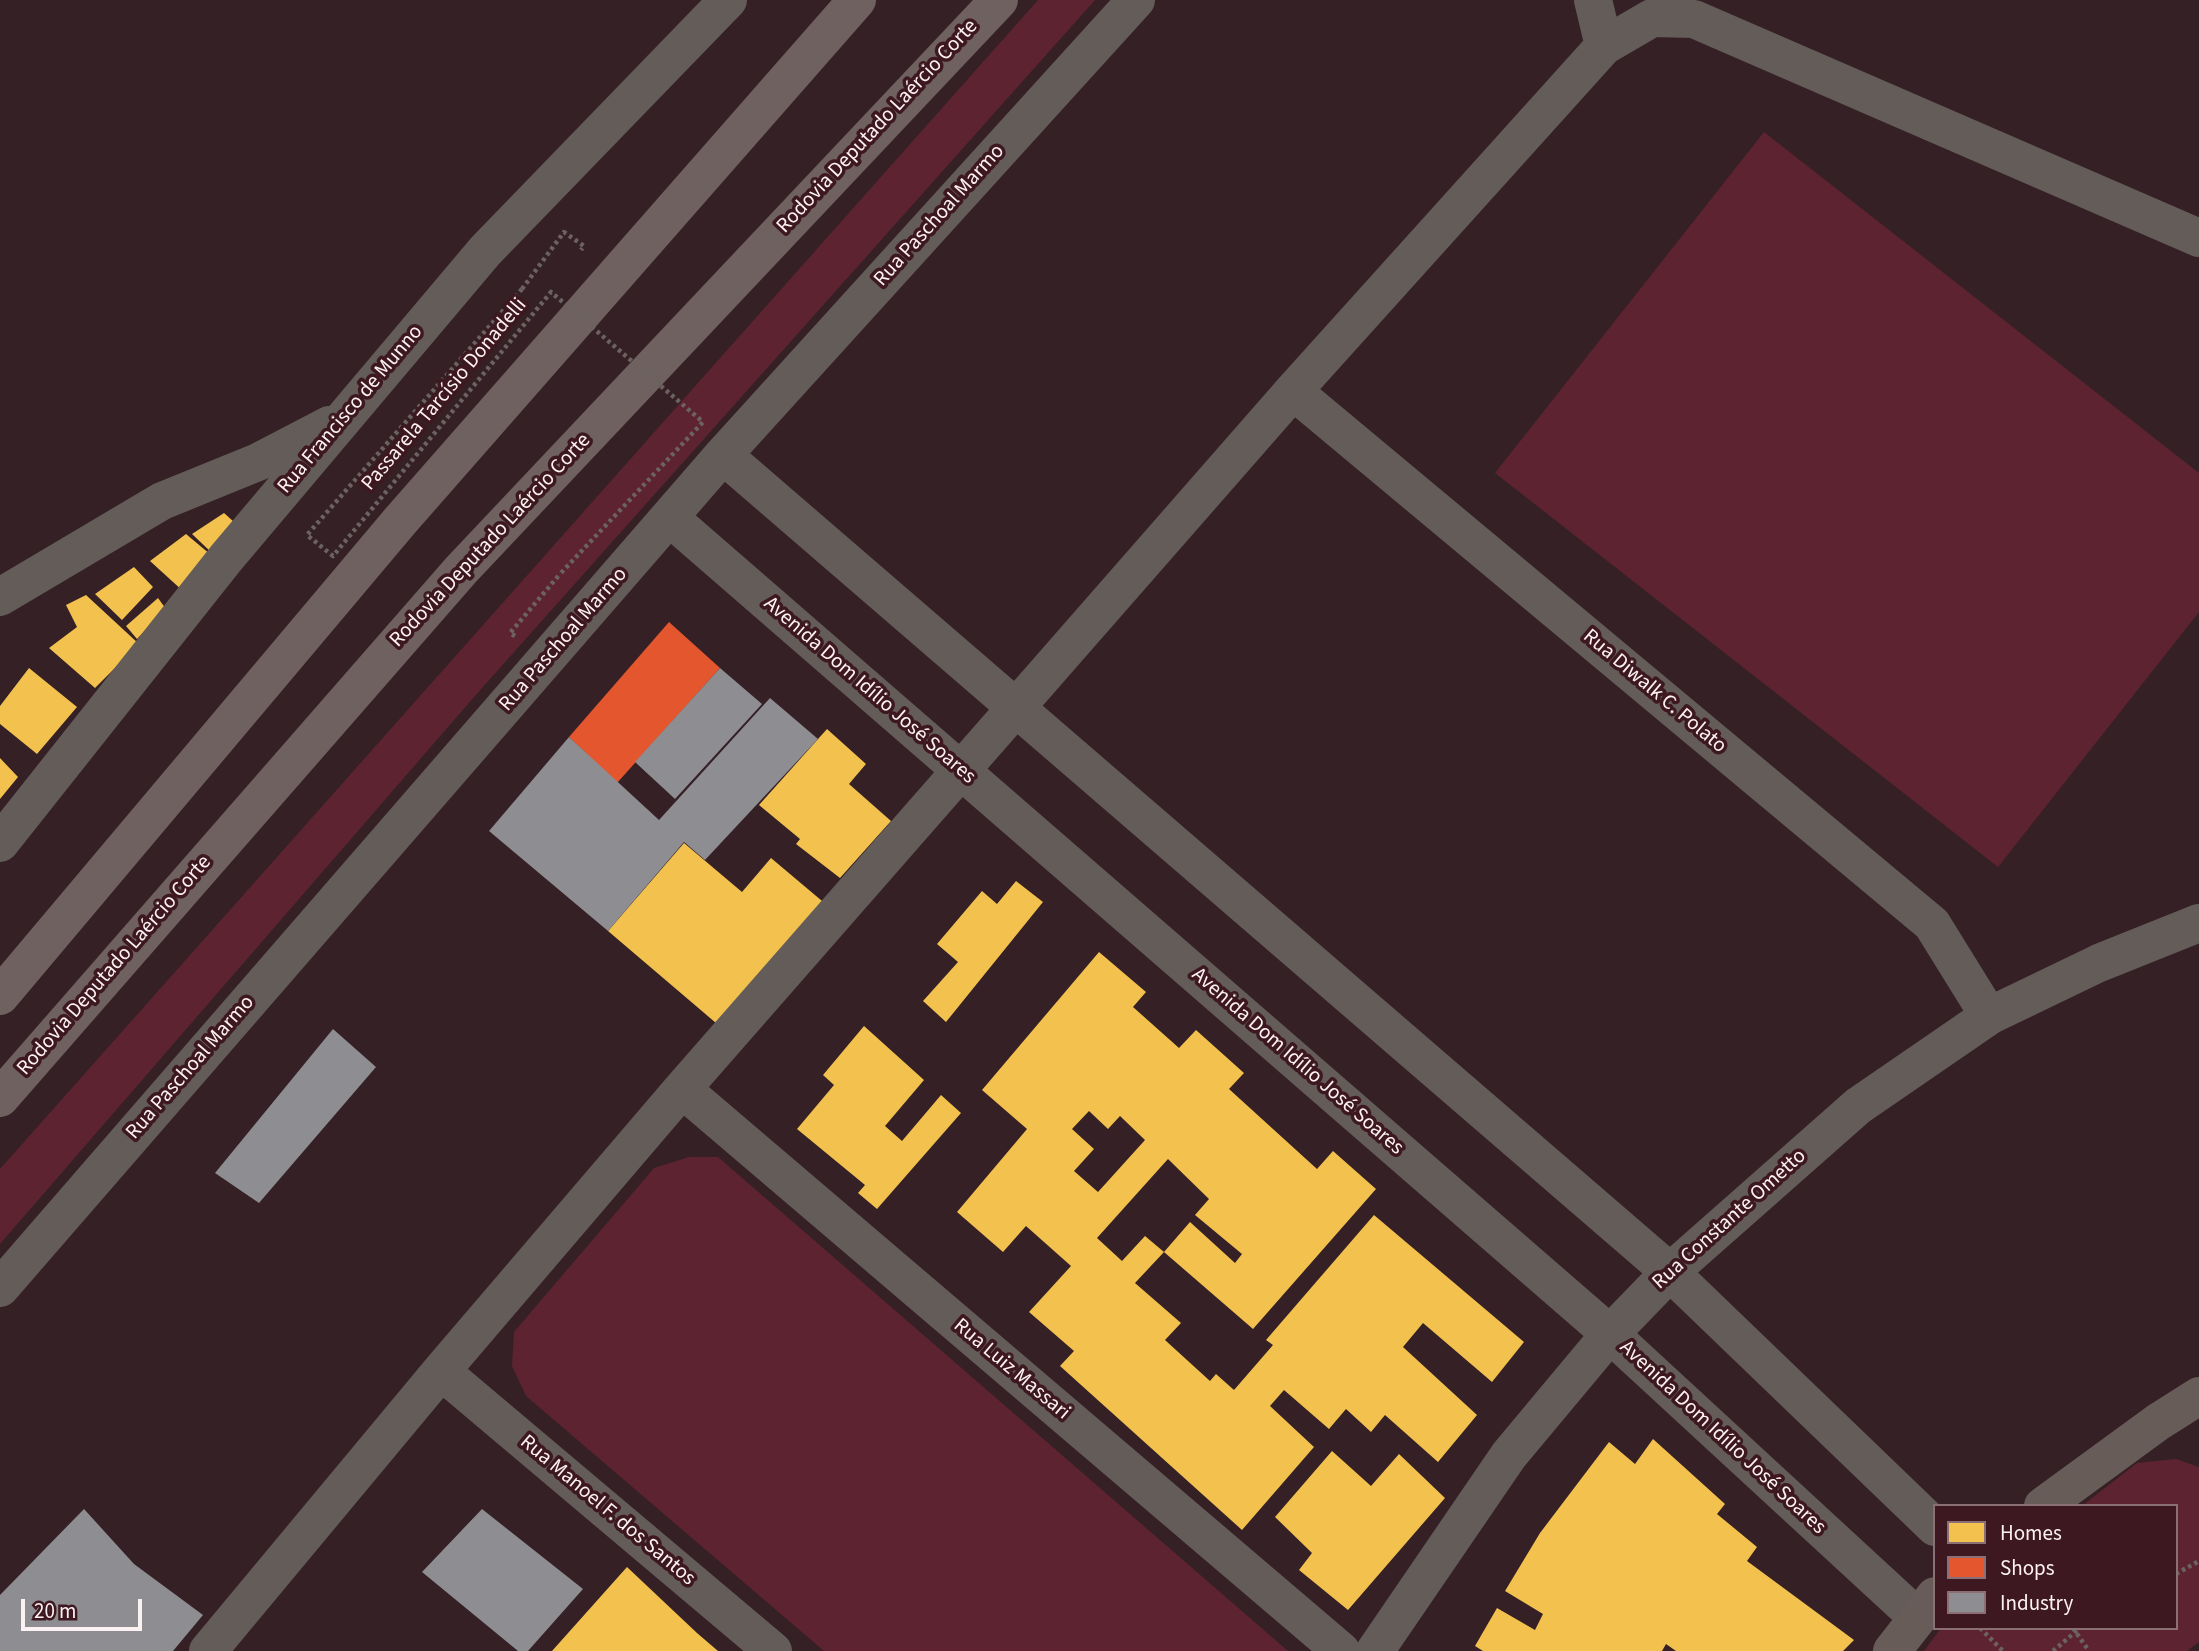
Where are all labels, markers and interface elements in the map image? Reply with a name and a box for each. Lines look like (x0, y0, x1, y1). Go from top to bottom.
street label: Rodovia Deputado Laércio Corte (772, 15, 984, 239)
street label: Rua Paschoal Marmo (870, 140, 1010, 292)
street label: Passarela Tarcísio Donadelli (357, 294, 533, 496)
street label: Rua Francisco de Munno (273, 320, 429, 500)
street label: Rodovia Deputado Laércio Corte (385, 429, 597, 653)
street label: Rua Paschoal Marmo (495, 563, 633, 717)
street label: Avenida Dom Idílio José Soares (758, 592, 980, 790)
street label: Rua Diwalk C. Polato (1577, 625, 1731, 759)
street label: Rodovia Deputado Laércio Corte (13, 851, 217, 1081)
street label: Avenida Dom Idílio José Soares (1186, 963, 1408, 1161)
street label: Rua Paschoal Marmo (122, 991, 260, 1145)
street label: Rua Constante Ometto (1648, 1144, 1812, 1296)
street label: Rua Luiz Massari (948, 1314, 1074, 1426)
street label: Avenida Dom Idílio José Soares (1614, 1336, 1830, 1540)
street label: Rua Manoel F. dos Santos (514, 1430, 700, 1592)
legend (1933, 1504, 2178, 1630)
text: Homes (2000, 1518, 2062, 1548)
text: Shops (2000, 1553, 2054, 1583)
scale bar (24, 1584, 145, 1628)
text: Industry (2000, 1588, 2073, 1618)
text: 20 m (34, 1596, 76, 1626)

